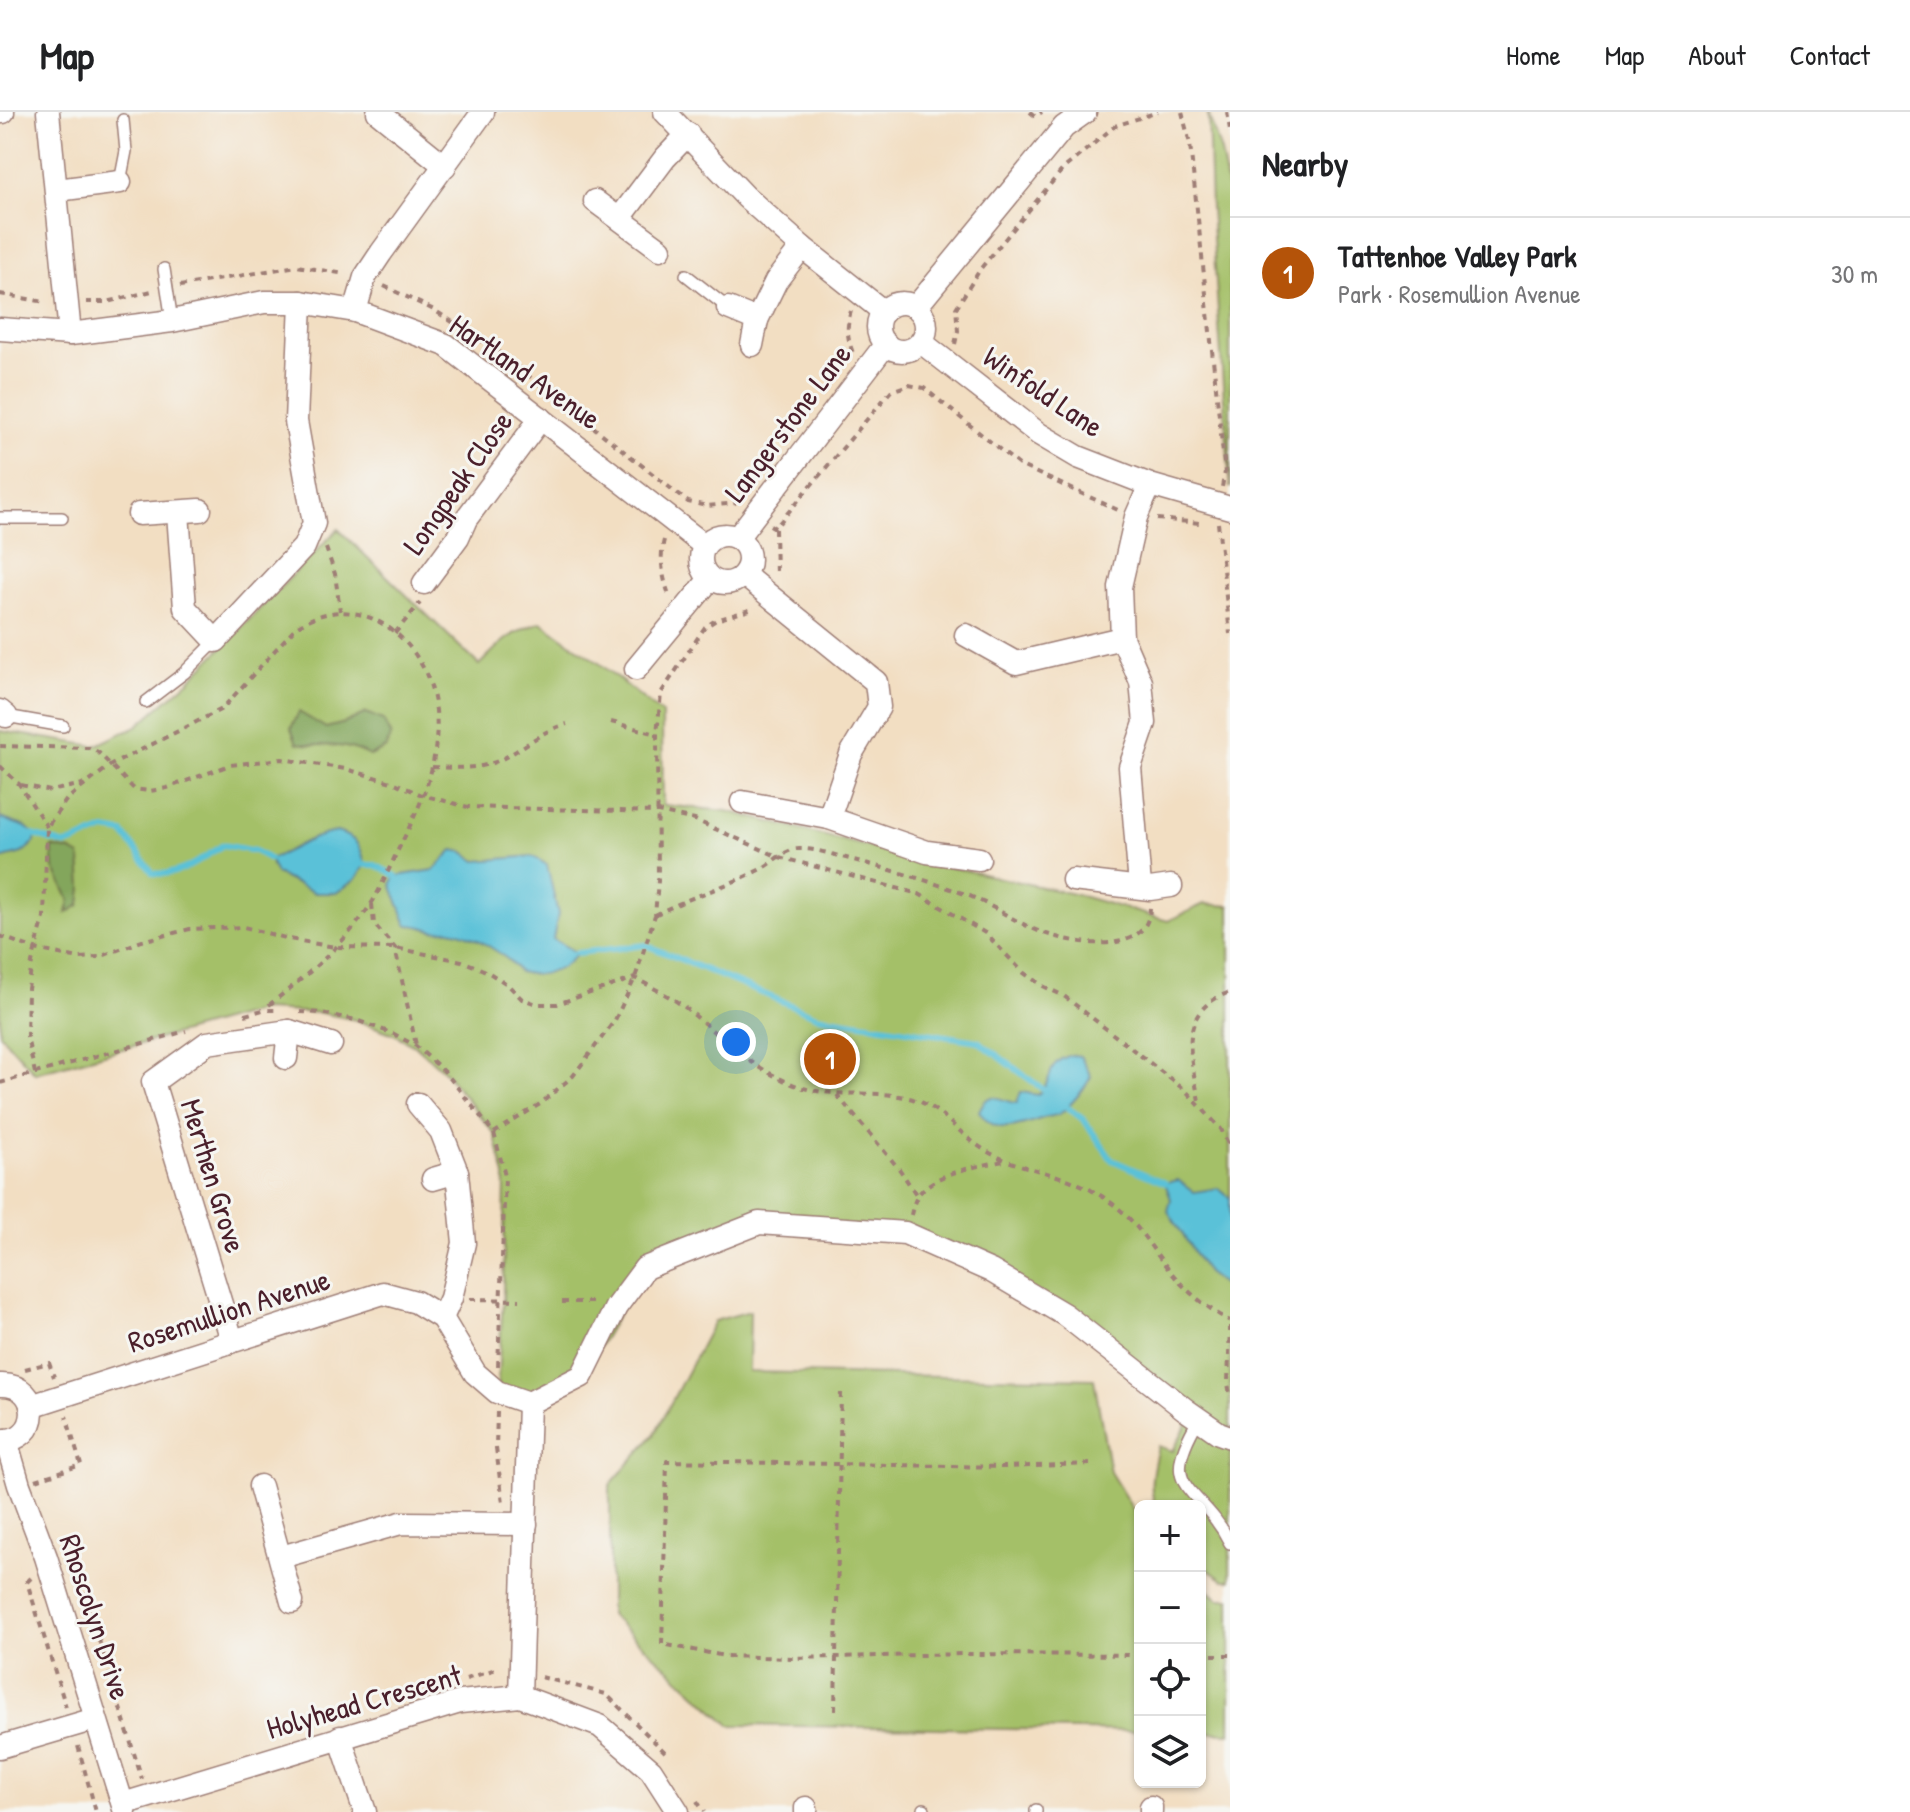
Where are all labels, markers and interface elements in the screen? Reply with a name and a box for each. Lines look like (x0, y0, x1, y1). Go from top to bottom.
text: Map (40, 29, 94, 81)
text: Home (1506, 36, 1561, 74)
text: Map (1605, 36, 1644, 74)
text: About (1688, 36, 1746, 74)
text: Contact (1790, 36, 1870, 74)
text: Nearby (1262, 141, 1348, 187)
text: Tattenhoe Valley Park (1338, 236, 1577, 276)
text: 1 (1283, 256, 1293, 291)
text: 30 m (1831, 256, 1878, 291)
text: Park · Rosemullion Avenue (1338, 276, 1581, 311)
street label: Hartland Avenue (442, 304, 609, 438)
street label: Langerstone Lane (715, 335, 860, 510)
street label: Winfold Lane (976, 336, 1111, 446)
street label: Longpeak Close (393, 403, 521, 562)
your location (716, 1022, 756, 1062)
pin: 1 (804, 1029, 856, 1089)
street label: Merthen Grove (172, 1094, 256, 1257)
street label: Rosemullion Avenue (123, 1259, 335, 1361)
map controls (1134, 1500, 1206, 1788)
button: + (1134, 1500, 1206, 1572)
street label: Rhoscolyn Drive (50, 1529, 141, 1704)
button: − (1134, 1572, 1206, 1644)
button: locate (1134, 1644, 1206, 1716)
street label: Holyhead Crescent (262, 1654, 466, 1748)
button: layers (1134, 1716, 1206, 1788)

